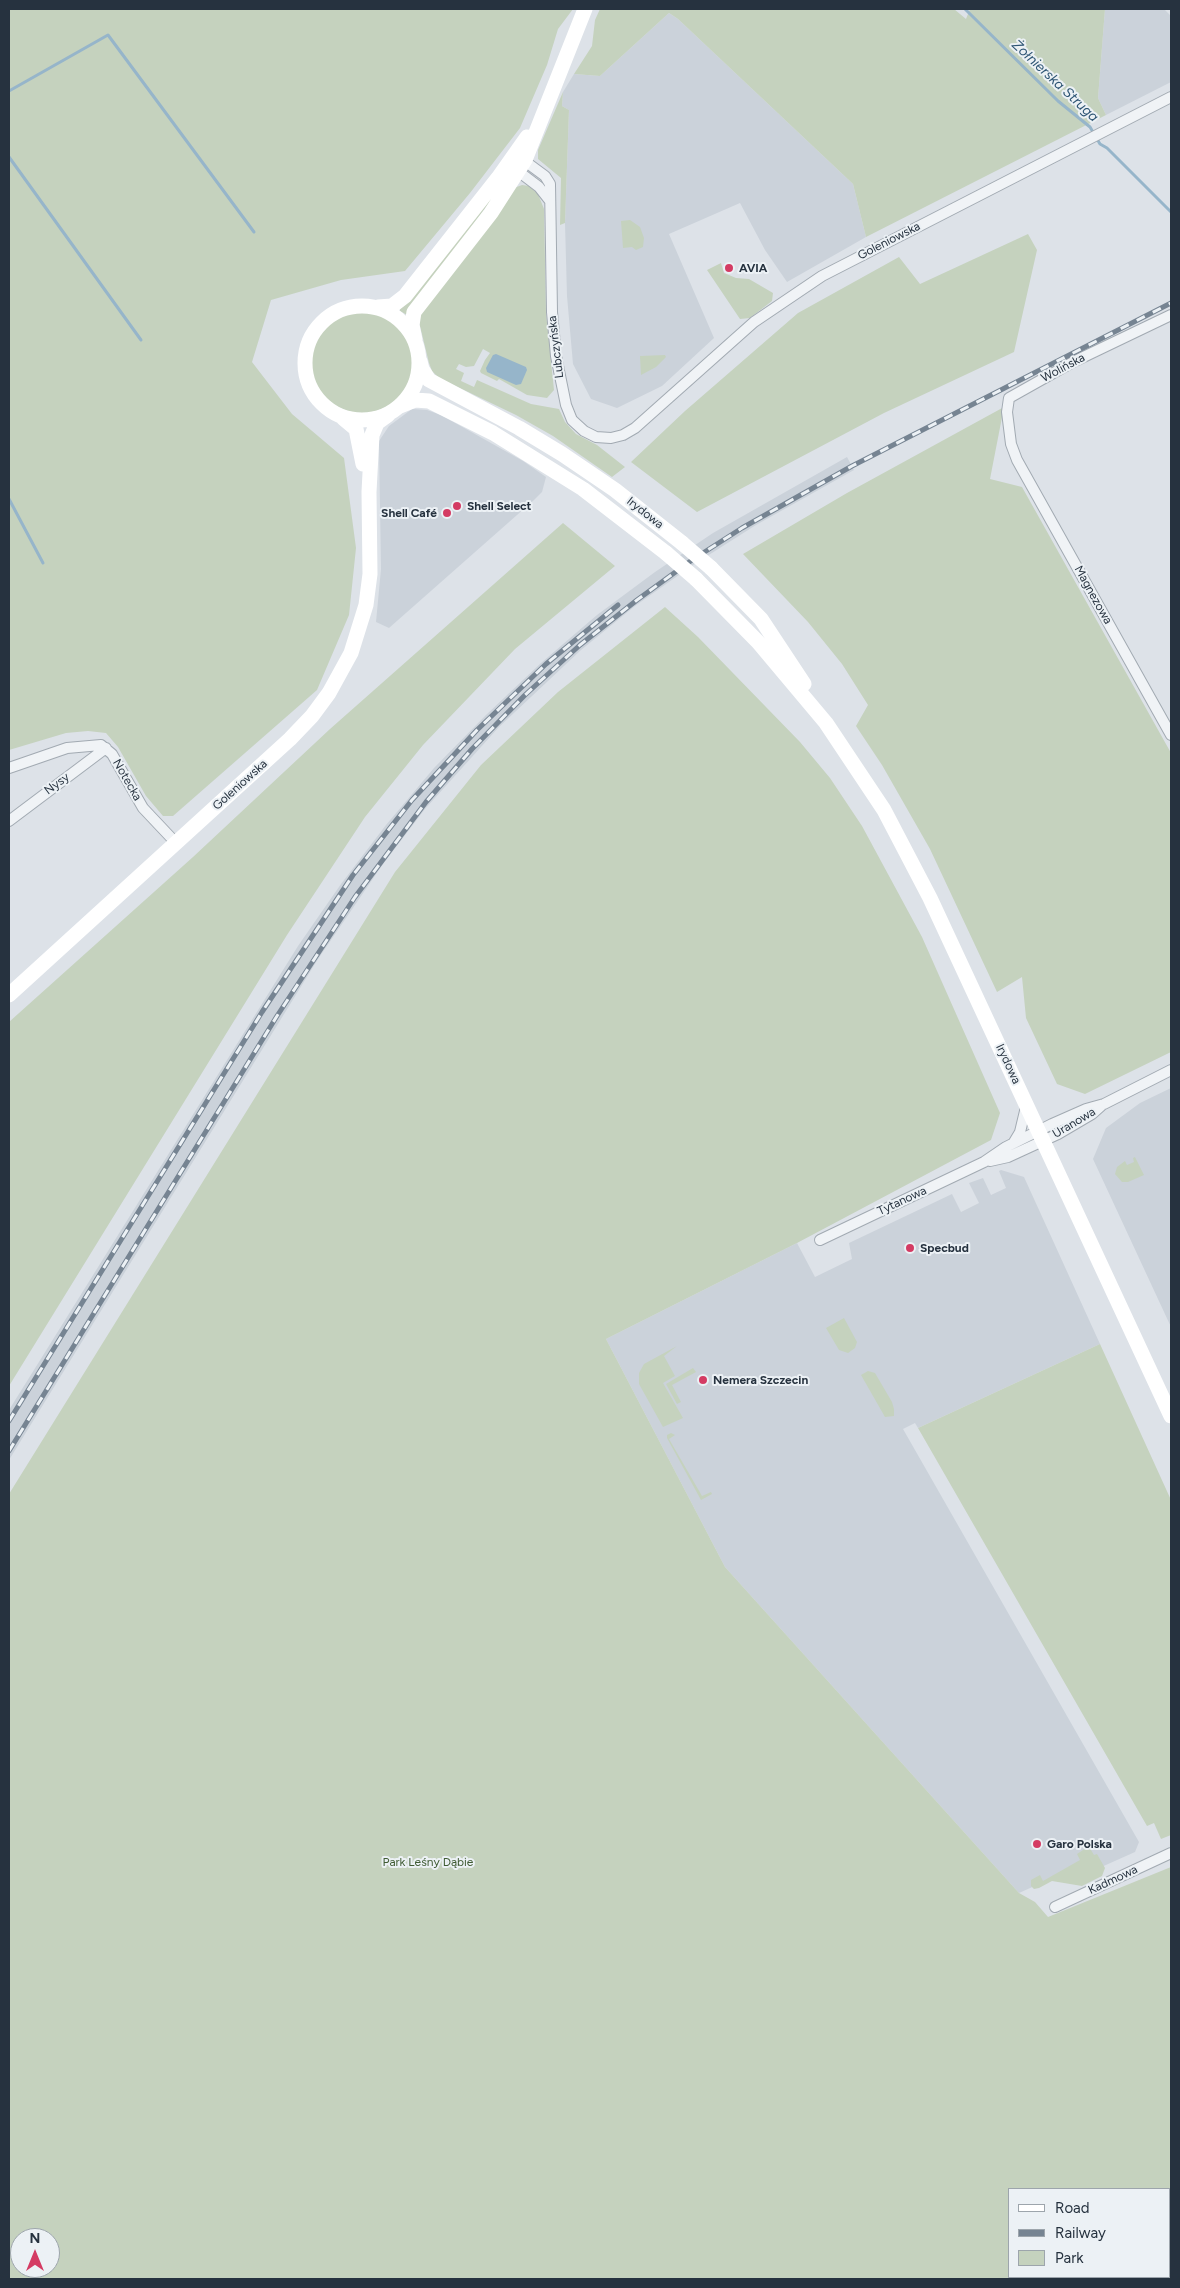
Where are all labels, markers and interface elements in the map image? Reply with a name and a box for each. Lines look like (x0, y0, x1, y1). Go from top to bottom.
water label: Żołnierska Struga (1008, 37, 1102, 125)
street label: Goleniowska (855, 219, 923, 263)
place label: AVIA (739, 261, 767, 275)
marker: AVIA (723, 262, 735, 274)
street label: Lubczyńska (545, 315, 567, 379)
street label: Wolińska (1039, 350, 1087, 386)
street label: Irydowa (624, 494, 666, 532)
place label: Shell Select (467, 499, 531, 513)
marker: Shell Select (451, 500, 463, 512)
place label: Shell Café (381, 506, 437, 520)
marker: Shell Café (441, 507, 453, 519)
street label: Magnezowa (1071, 563, 1115, 627)
street label: Notecka (109, 757, 145, 803)
street label: Goleniowska (210, 757, 270, 813)
street label: Nysy (42, 770, 72, 798)
street label: Irydowa (992, 1042, 1024, 1086)
street label: Uranowa (1050, 1105, 1098, 1141)
street label: Tytanowa (875, 1183, 929, 1219)
place label: Specbud (920, 1241, 969, 1255)
marker: Specbud (904, 1242, 916, 1254)
place label: Nemera Szczecin (713, 1373, 808, 1387)
marker: Nemera Szczecin (697, 1374, 709, 1386)
place label: Garo Polska (1047, 1837, 1112, 1851)
marker: Garo Polska (1031, 1838, 1043, 1850)
park label: Park Leśny Dąbie (383, 1855, 473, 1869)
street label: Kadmowa (1086, 1862, 1140, 1898)
legend (1008, 2188, 1170, 2278)
text: Road (1055, 2199, 1090, 2217)
text: Railway (1055, 2224, 1106, 2242)
north arrow (10, 2228, 60, 2278)
text: N (30, 2230, 40, 2247)
text: Park (1055, 2249, 1084, 2267)

